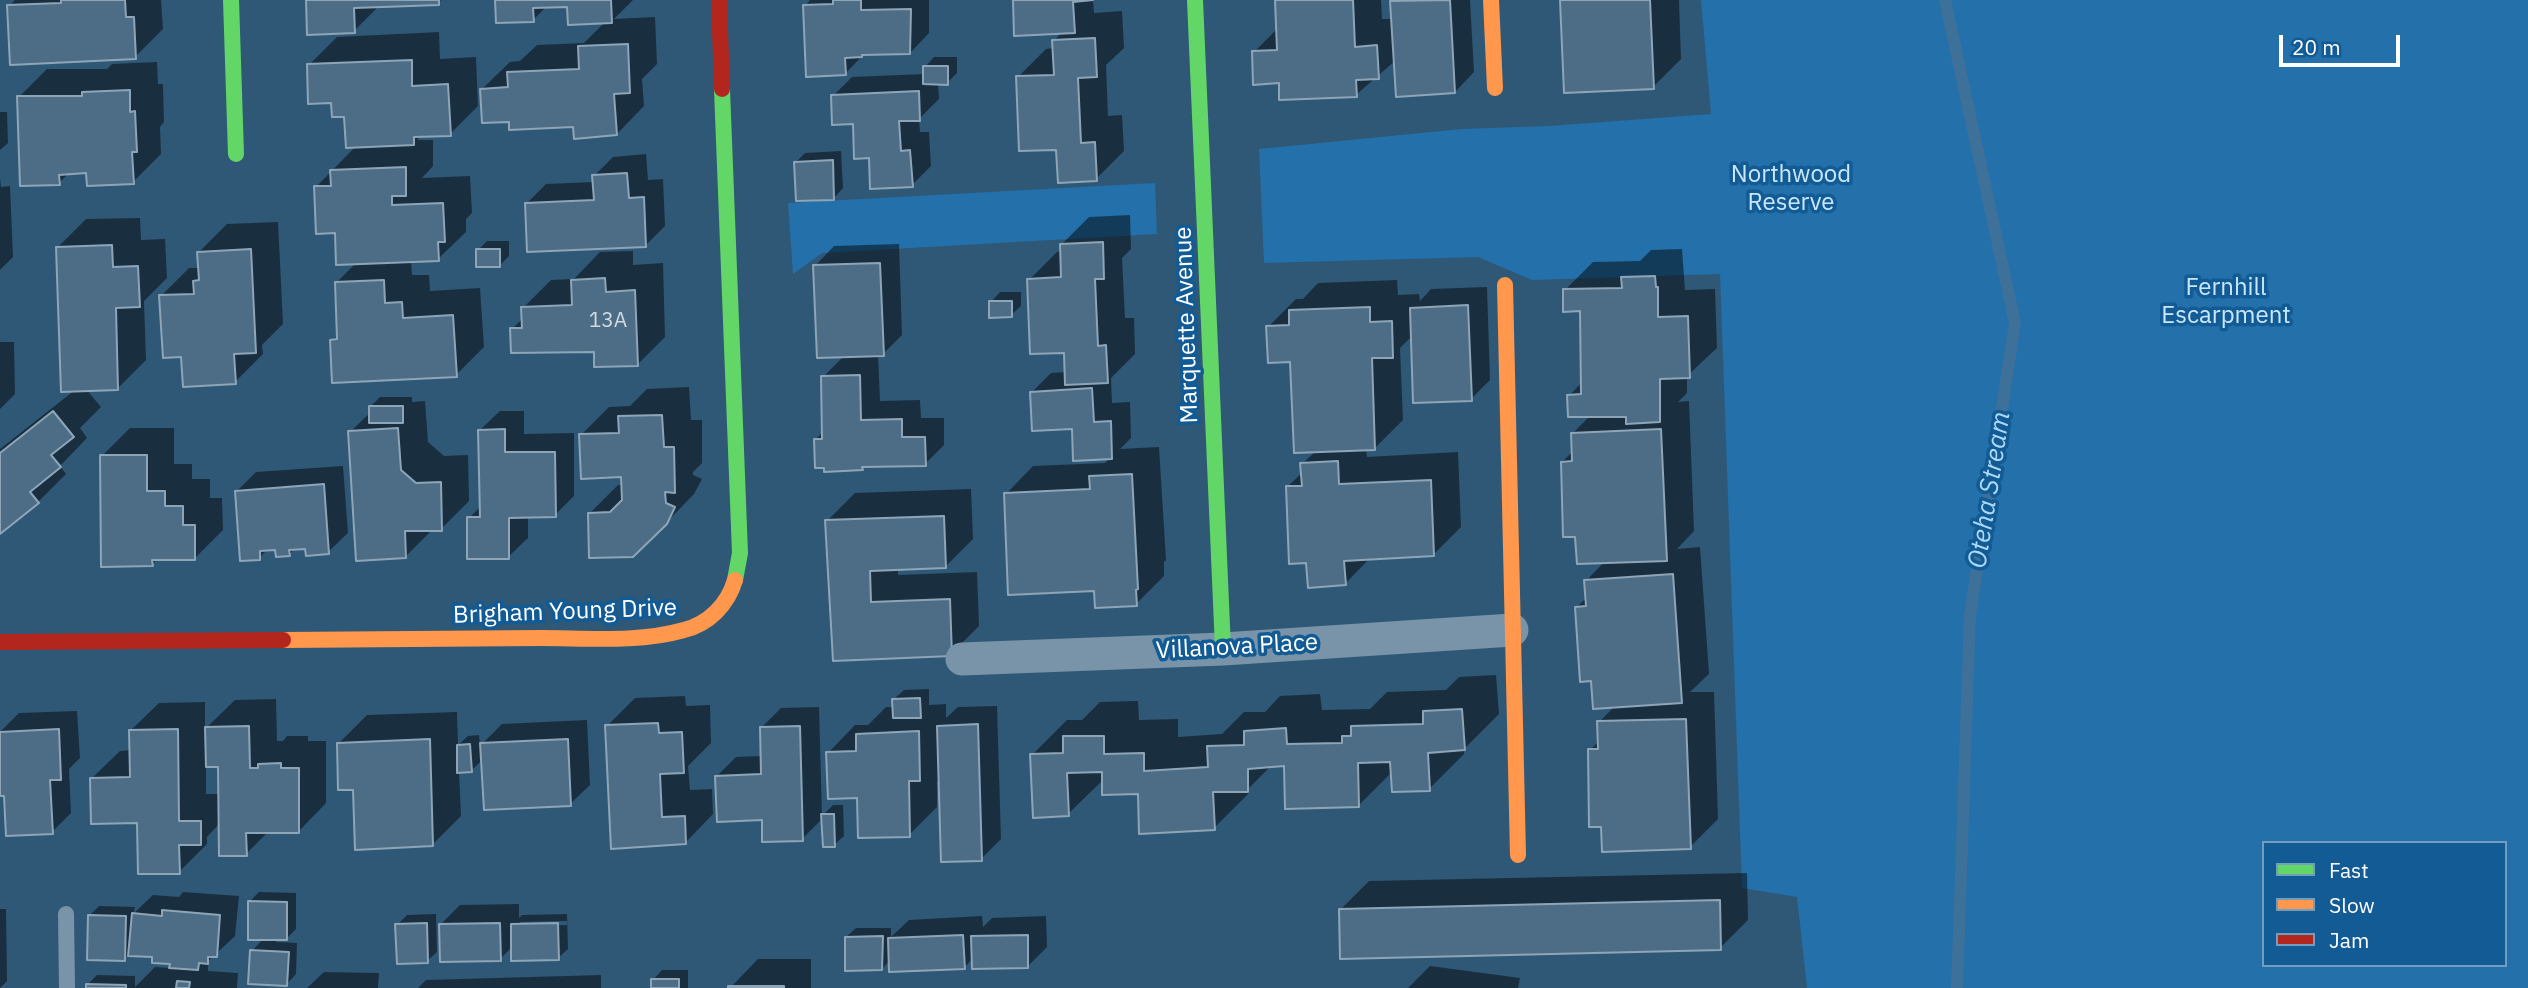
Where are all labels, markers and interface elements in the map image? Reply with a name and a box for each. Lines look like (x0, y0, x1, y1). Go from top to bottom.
scale bar (2283, 21, 2404, 65)
text: 20 m (2292, 33, 2341, 61)
park label: Northwood Reserve (1731, 161, 1851, 217)
street label: Marquette Avenue (1169, 226, 1205, 424)
park label: Fernhill Escarpment (2161, 274, 2291, 330)
house number: 13A (589, 308, 627, 334)
water label: Oteha Stream (1962, 409, 2018, 571)
street label: Brigham Young Drive (453, 594, 677, 630)
street label: Villanova Place (1155, 628, 1319, 666)
legend (2262, 841, 2507, 967)
text: Fast (2329, 856, 2369, 884)
text: Slow (2329, 891, 2375, 919)
text: Jam (2329, 926, 2369, 954)

